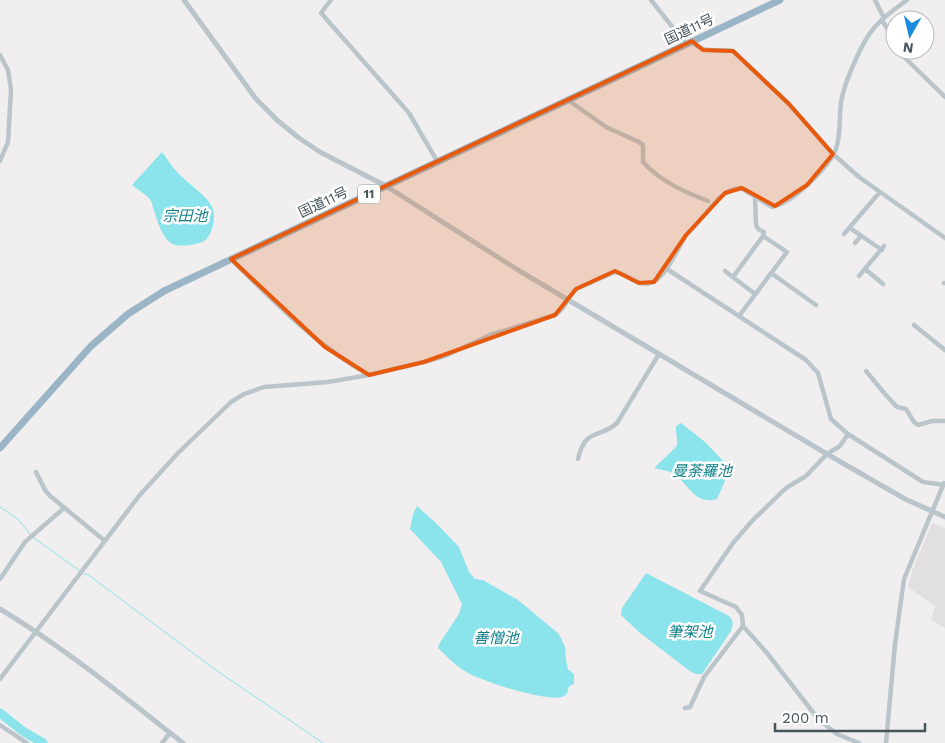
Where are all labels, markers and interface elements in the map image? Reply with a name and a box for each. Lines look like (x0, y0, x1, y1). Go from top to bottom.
north arrow (885, 10, 935, 60)
street label: 国道11号 (662, 11, 716, 47)
text: N (902, 39, 914, 57)
street label: 国道11号 (296, 184, 350, 220)
road number: 11 (358, 184, 380, 203)
water label: 宗田池 (162, 207, 209, 225)
water label: 曼荼羅池 (672, 462, 734, 480)
water label: 筆架池 (667, 623, 714, 641)
water label: 善憎池 (473, 629, 520, 647)
scale bar (775, 700, 925, 732)
text: 200 m (782, 709, 829, 727)

